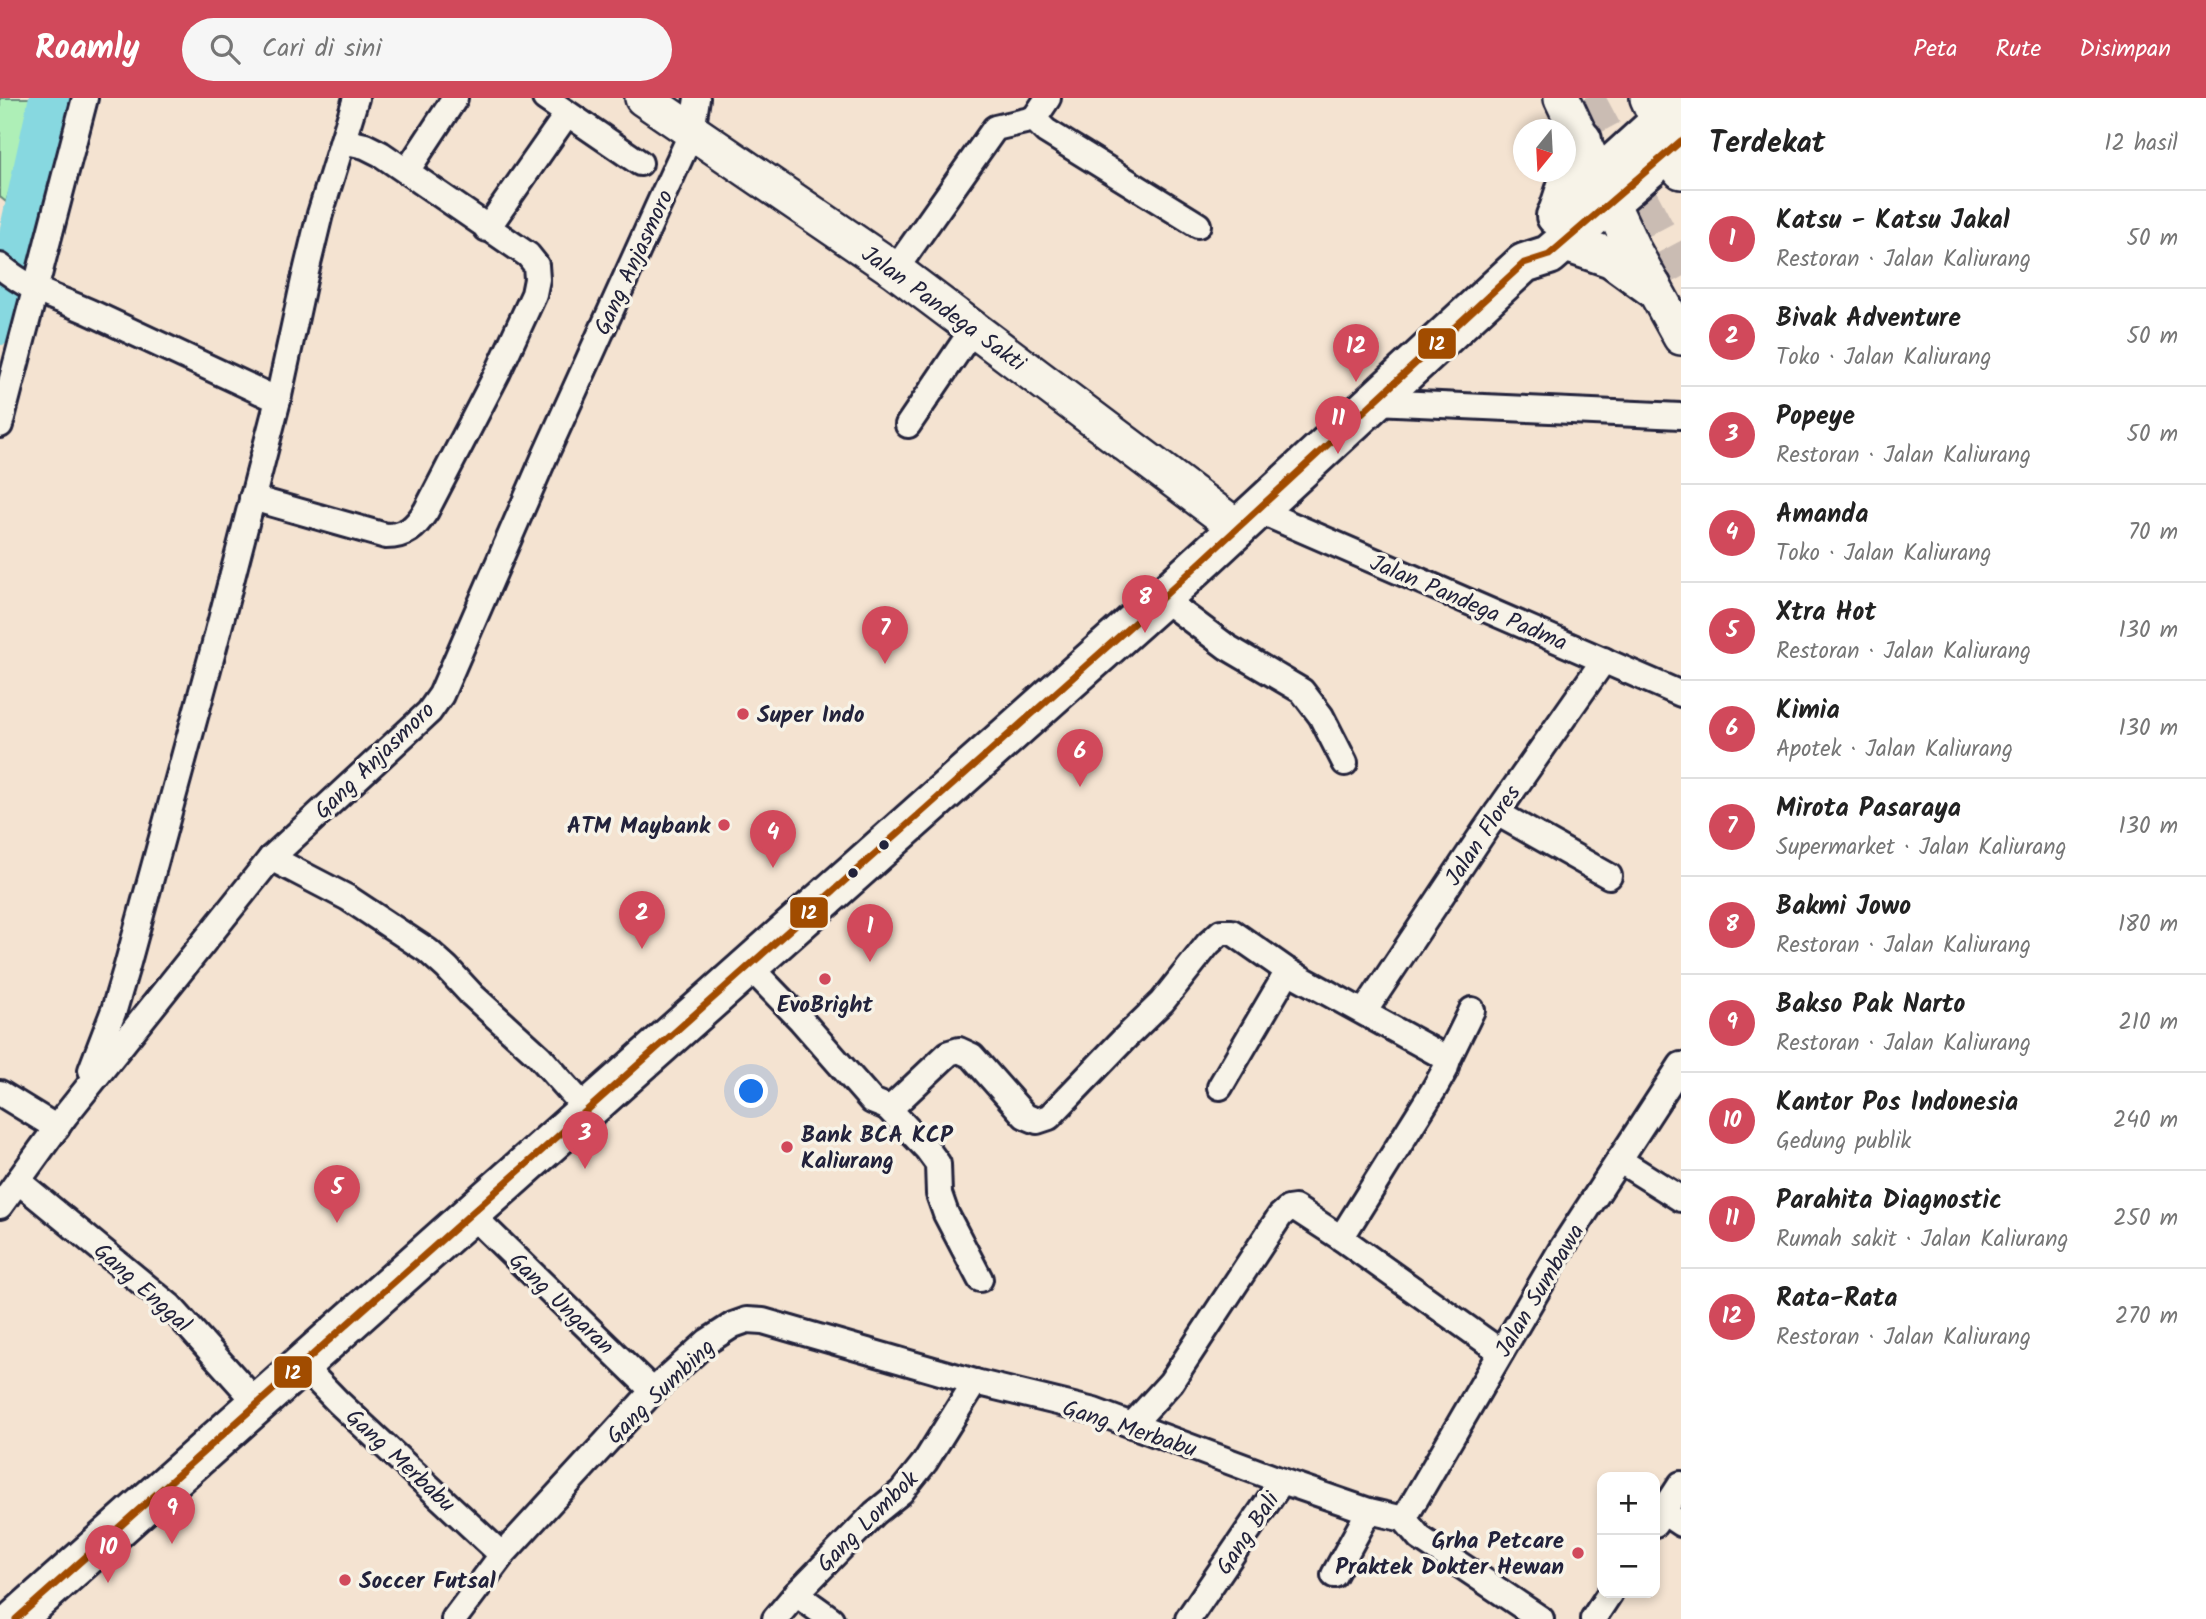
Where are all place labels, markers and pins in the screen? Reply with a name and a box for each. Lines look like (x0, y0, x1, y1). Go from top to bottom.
pin: 12 (1333, 324, 1379, 382)
pin: 11 (1315, 396, 1361, 454)
pin: 8 (1122, 575, 1168, 633)
pin: 7 (862, 606, 908, 664)
place label: Super Indo (757, 698, 864, 734)
marker: Super Indo (735, 706, 751, 722)
pin: 6 (1057, 729, 1103, 787)
place label: ATM Maybank (567, 809, 711, 845)
pin: 4 (750, 810, 796, 868)
marker: ATM Maybank (716, 817, 732, 833)
unlabelled marker (877, 838, 891, 852)
unlabelled marker (846, 866, 860, 880)
pin: 2 (619, 891, 665, 949)
pin: 1 (847, 904, 893, 962)
marker: EvoBright (817, 971, 833, 987)
place label: EvoBright (777, 988, 874, 1024)
pin: 3 (562, 1111, 608, 1169)
place label: Bank BCA KCP Kaliurang (801, 1118, 954, 1180)
marker: Bank BCA KCP Kaliurang (779, 1139, 795, 1155)
pin: 5 (314, 1165, 360, 1223)
pin: 9 (149, 1486, 195, 1544)
place label: Grha Petcare Praktek Dokter Hewan (1335, 1524, 1564, 1586)
pin: 10 (85, 1525, 131, 1583)
marker: Grha Petcare Praktek Dokter Hewan (1570, 1545, 1586, 1561)
place label: Soccer Futsal (359, 1564, 497, 1600)
marker: Soccer Futsal (337, 1572, 353, 1588)

